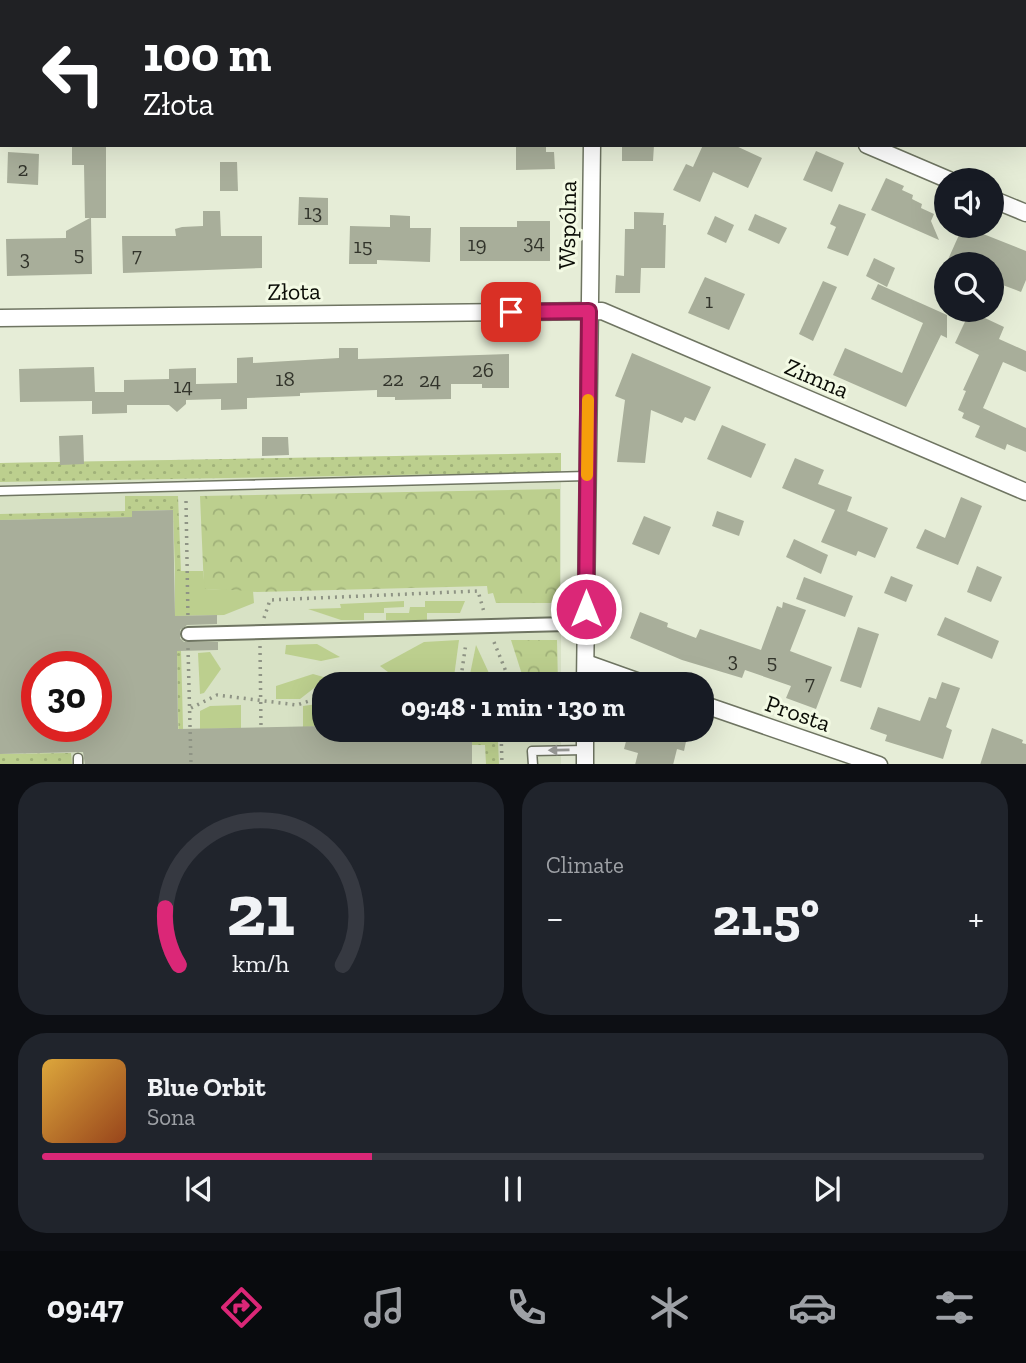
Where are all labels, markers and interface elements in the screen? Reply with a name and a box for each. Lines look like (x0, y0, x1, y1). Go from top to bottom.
text: 100 m (143, 25, 271, 84)
icon: left (28, 28, 119, 119)
text: Złota (143, 85, 214, 123)
house number: 2 (18, 156, 28, 181)
map controls (934, 168, 1004, 322)
button: sound (934, 168, 1004, 238)
street label: Wspólna (552, 180, 582, 270)
house number: 13 (304, 199, 322, 224)
house number: 34 (523, 229, 545, 254)
house number: 19 (467, 231, 487, 256)
house number: 15 (354, 233, 372, 258)
house number: 5 (74, 241, 84, 266)
house number: 7 (132, 242, 142, 267)
house number: 3 (20, 245, 30, 270)
button: search (934, 252, 1004, 322)
street label: Złota (267, 276, 321, 306)
pin (481, 282, 541, 342)
house number: 1 (705, 288, 713, 313)
icon: arrive (492, 293, 530, 331)
street label: Zimna (781, 352, 854, 405)
house number: 26 (472, 357, 494, 382)
house number: 18 (275, 366, 295, 391)
house number: 22 (382, 366, 404, 391)
house number: 24 (419, 367, 441, 392)
house number: 14 (173, 373, 193, 398)
position arrow (549, 572, 623, 646)
house number: 3 (728, 647, 738, 672)
house number: 5 (767, 649, 777, 674)
speed limit sign: 30 (21, 651, 112, 742)
house number: 7 (805, 670, 815, 695)
street label: Prosta (762, 688, 835, 738)
text: 09:48 · 1 min · 130 m (401, 691, 625, 723)
one-way arrow (547, 744, 569, 756)
text: Climate (546, 851, 624, 879)
text: 21 (227, 866, 295, 954)
text: 21.5° (712, 886, 819, 948)
text: − (546, 895, 564, 941)
text: + (968, 895, 984, 941)
text: km/h (232, 947, 290, 977)
text: Blue Orbit (147, 1071, 266, 1103)
text: Sona (147, 1103, 195, 1131)
icon: previous (180, 1170, 218, 1208)
icon: pause (494, 1170, 532, 1208)
icon: next (808, 1170, 846, 1208)
icon: directions (217, 1283, 266, 1332)
icon: music (360, 1283, 409, 1332)
icon: phone (502, 1283, 551, 1332)
icon: climate (645, 1283, 694, 1332)
icon: car (788, 1283, 837, 1332)
icon: filters (930, 1283, 979, 1332)
text: 09:47 (47, 1288, 124, 1326)

